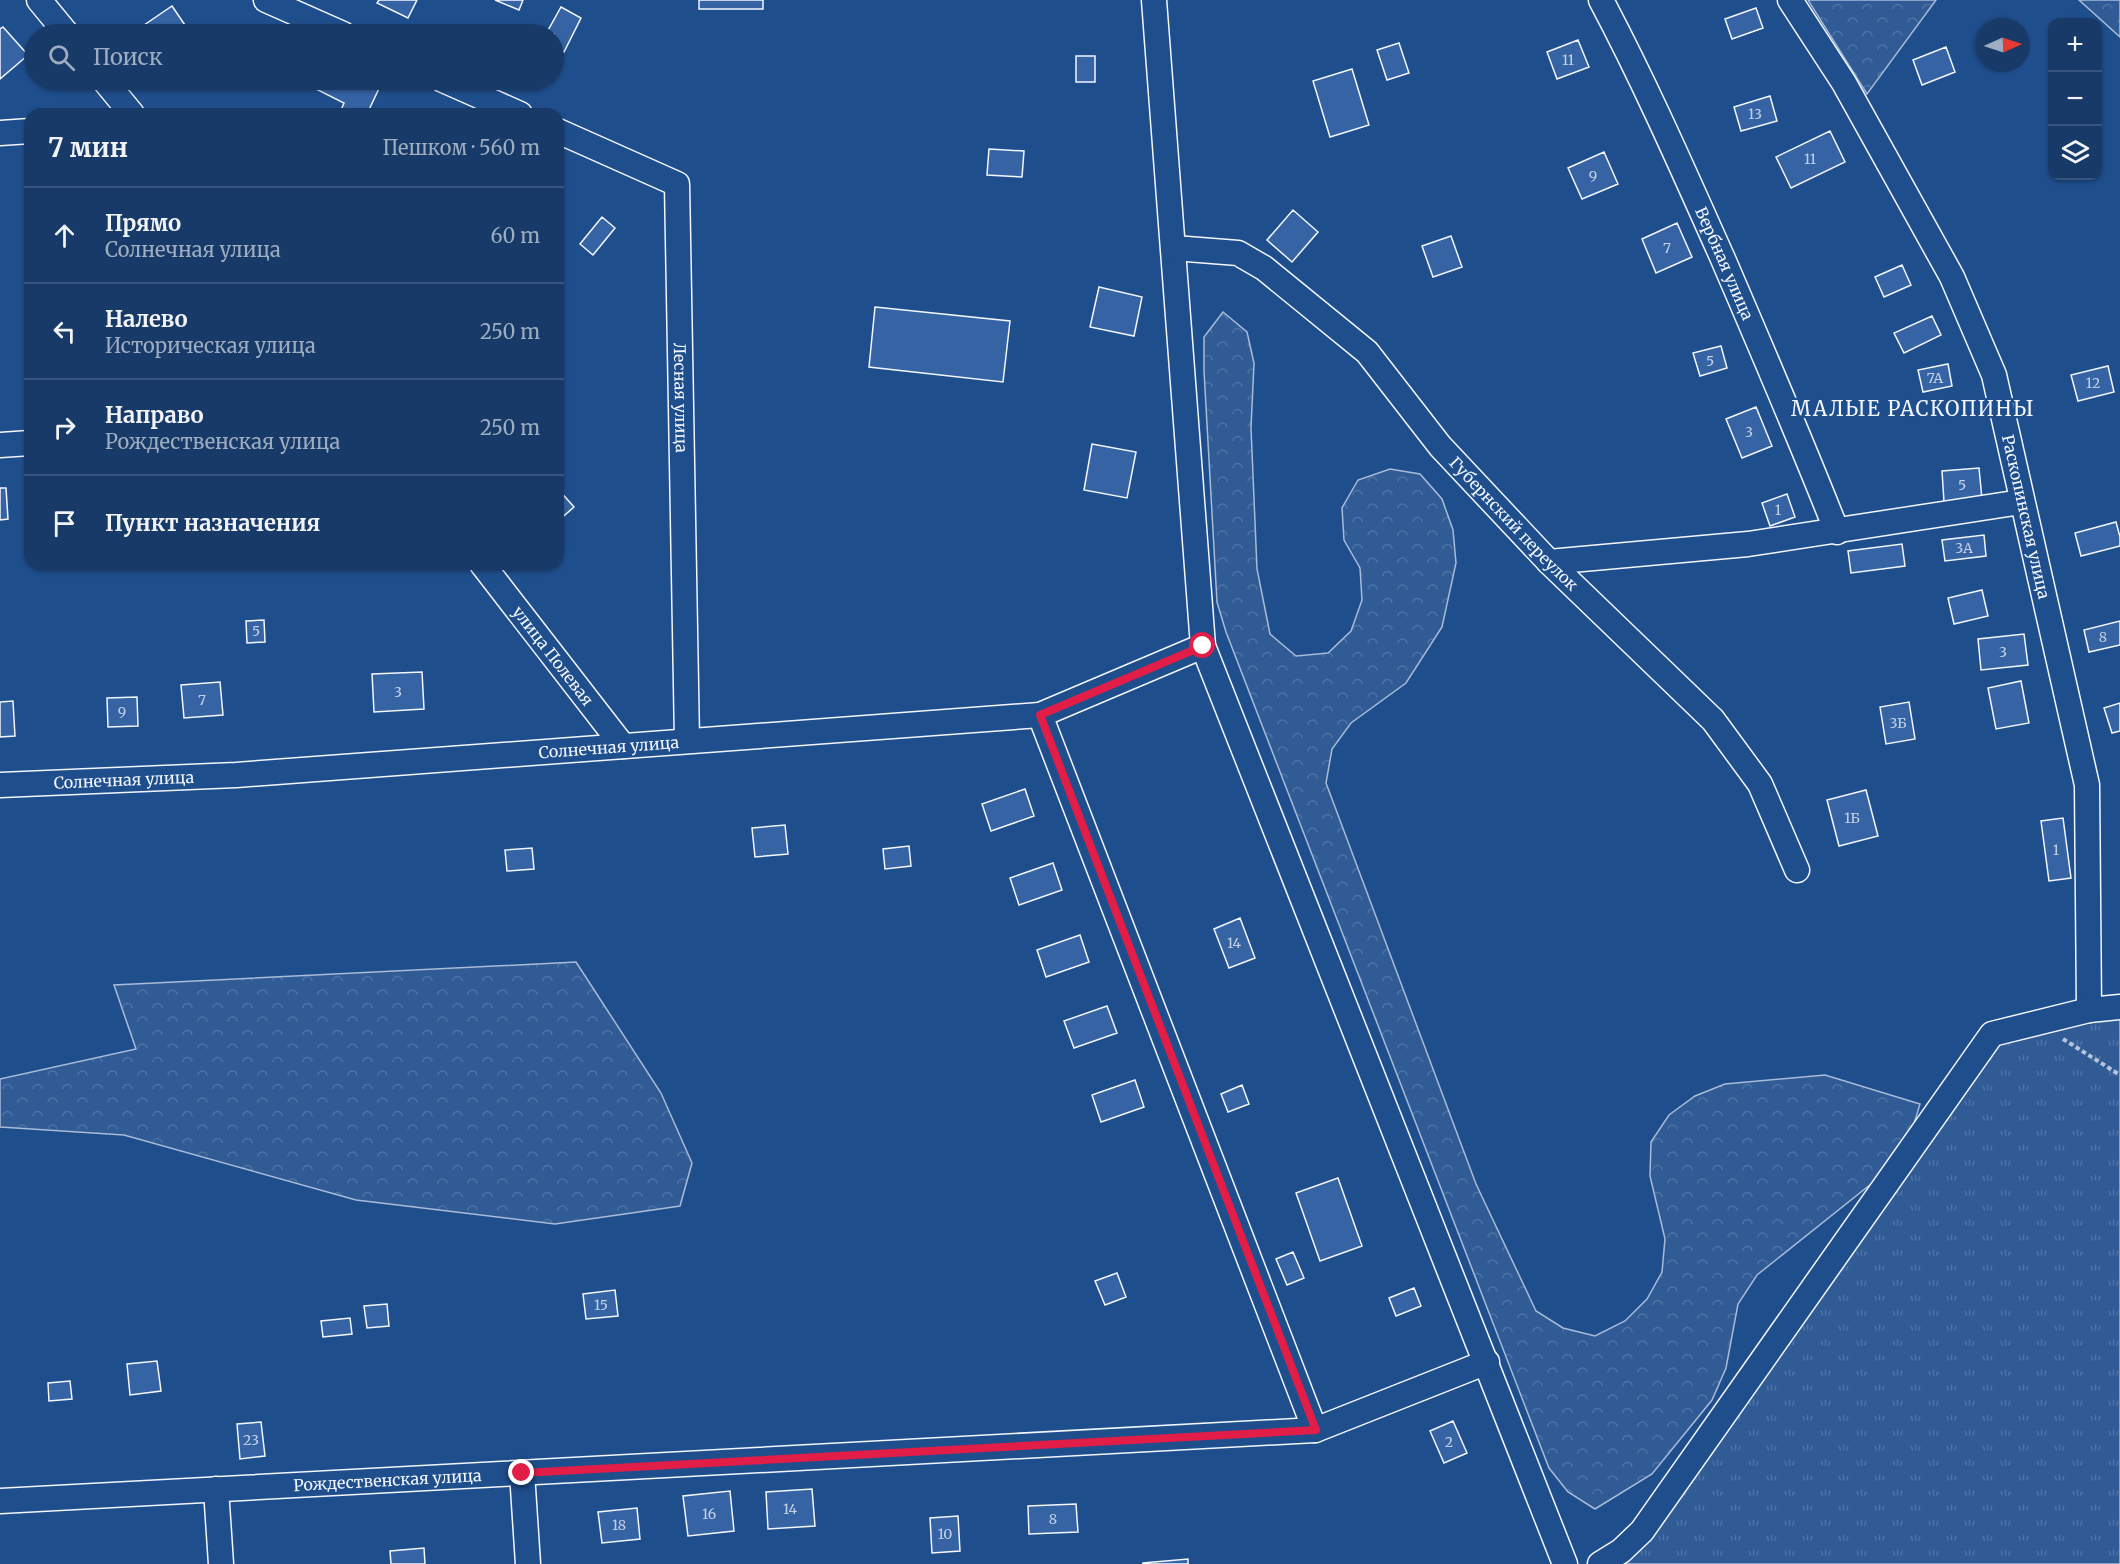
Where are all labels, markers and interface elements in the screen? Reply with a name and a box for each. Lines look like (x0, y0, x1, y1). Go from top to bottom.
north arrow (1976, 18, 2030, 72)
map controls (2048, 18, 2102, 180)
button: + (2048, 18, 2102, 72)
search box (24, 24, 564, 90)
icon: search (45, 41, 78, 74)
text: Поиск (93, 43, 163, 71)
house number: 11 (1562, 51, 1574, 69)
button: − (2048, 72, 2102, 126)
house number: 13 (1748, 105, 1762, 123)
button: layers (2048, 126, 2102, 180)
text: 7 мин (48, 131, 128, 164)
text: Пешком · 560 m (383, 135, 540, 160)
house number: 11 (1804, 150, 1816, 168)
house number: 9 (1589, 167, 1597, 185)
street label: Вербная улица (1691, 204, 1758, 323)
text: Прямо (105, 209, 181, 237)
icon: ahead (48, 219, 81, 252)
text: 60 m (490, 223, 540, 248)
text: Солнечная улица (105, 237, 281, 262)
house number: 7 (1663, 239, 1671, 257)
text: Налево (105, 305, 188, 333)
icon: left (48, 315, 81, 348)
text: 250 m (480, 319, 540, 344)
text: Историческая улица (105, 333, 316, 358)
street label: Лесная улица (670, 342, 692, 453)
house number: 5 (1706, 352, 1714, 370)
house number: 7А (1927, 369, 1943, 387)
house number: 12 (2086, 374, 2100, 392)
district label: МАЛЫЕ РАСКОПИНЫ (1791, 396, 2035, 421)
text: Направо (105, 401, 204, 429)
icon: right (48, 411, 81, 444)
text: 250 m (480, 415, 540, 440)
house number: 3 (1745, 423, 1753, 441)
text: Рождественская улица (105, 429, 340, 454)
street label: Раскопинская улица (1998, 433, 2055, 601)
street label: Губернский переулок (1445, 452, 1582, 595)
house number: 5 (1958, 476, 1966, 494)
house number: 1 (1775, 501, 1781, 519)
icon: arrive (48, 507, 81, 540)
text: Пункт назначения (105, 509, 320, 537)
house number: 3А (1955, 539, 1973, 557)
street label: улица Полевая (508, 602, 598, 709)
house number: 5 (252, 622, 260, 640)
house number: 8 (2099, 628, 2107, 646)
route start (1189, 632, 1215, 658)
house number: 3 (1999, 643, 2007, 661)
house number: 3 (394, 683, 402, 701)
house number: 7 (198, 691, 206, 709)
house number: 9 (118, 703, 126, 721)
house number: 3Б (1889, 714, 1907, 732)
street label: Солнечная улица (538, 732, 680, 762)
street label: Солнечная улица (53, 767, 195, 793)
house number: 1Б (1844, 809, 1860, 827)
house number: 1 (2053, 841, 2059, 859)
house number: 14 (1227, 934, 1241, 952)
house number: 15 (594, 1296, 608, 1314)
house number: 23 (243, 1431, 259, 1449)
house number: 2 (1445, 1433, 1453, 1451)
route end (508, 1459, 534, 1485)
street label: Рождественская улица (293, 1465, 482, 1495)
house number: 14 (783, 1500, 797, 1518)
house number: 16 (702, 1505, 716, 1523)
house number: 8 (1049, 1510, 1057, 1528)
house number: 18 (612, 1516, 626, 1534)
house number: 10 (938, 1525, 952, 1543)

